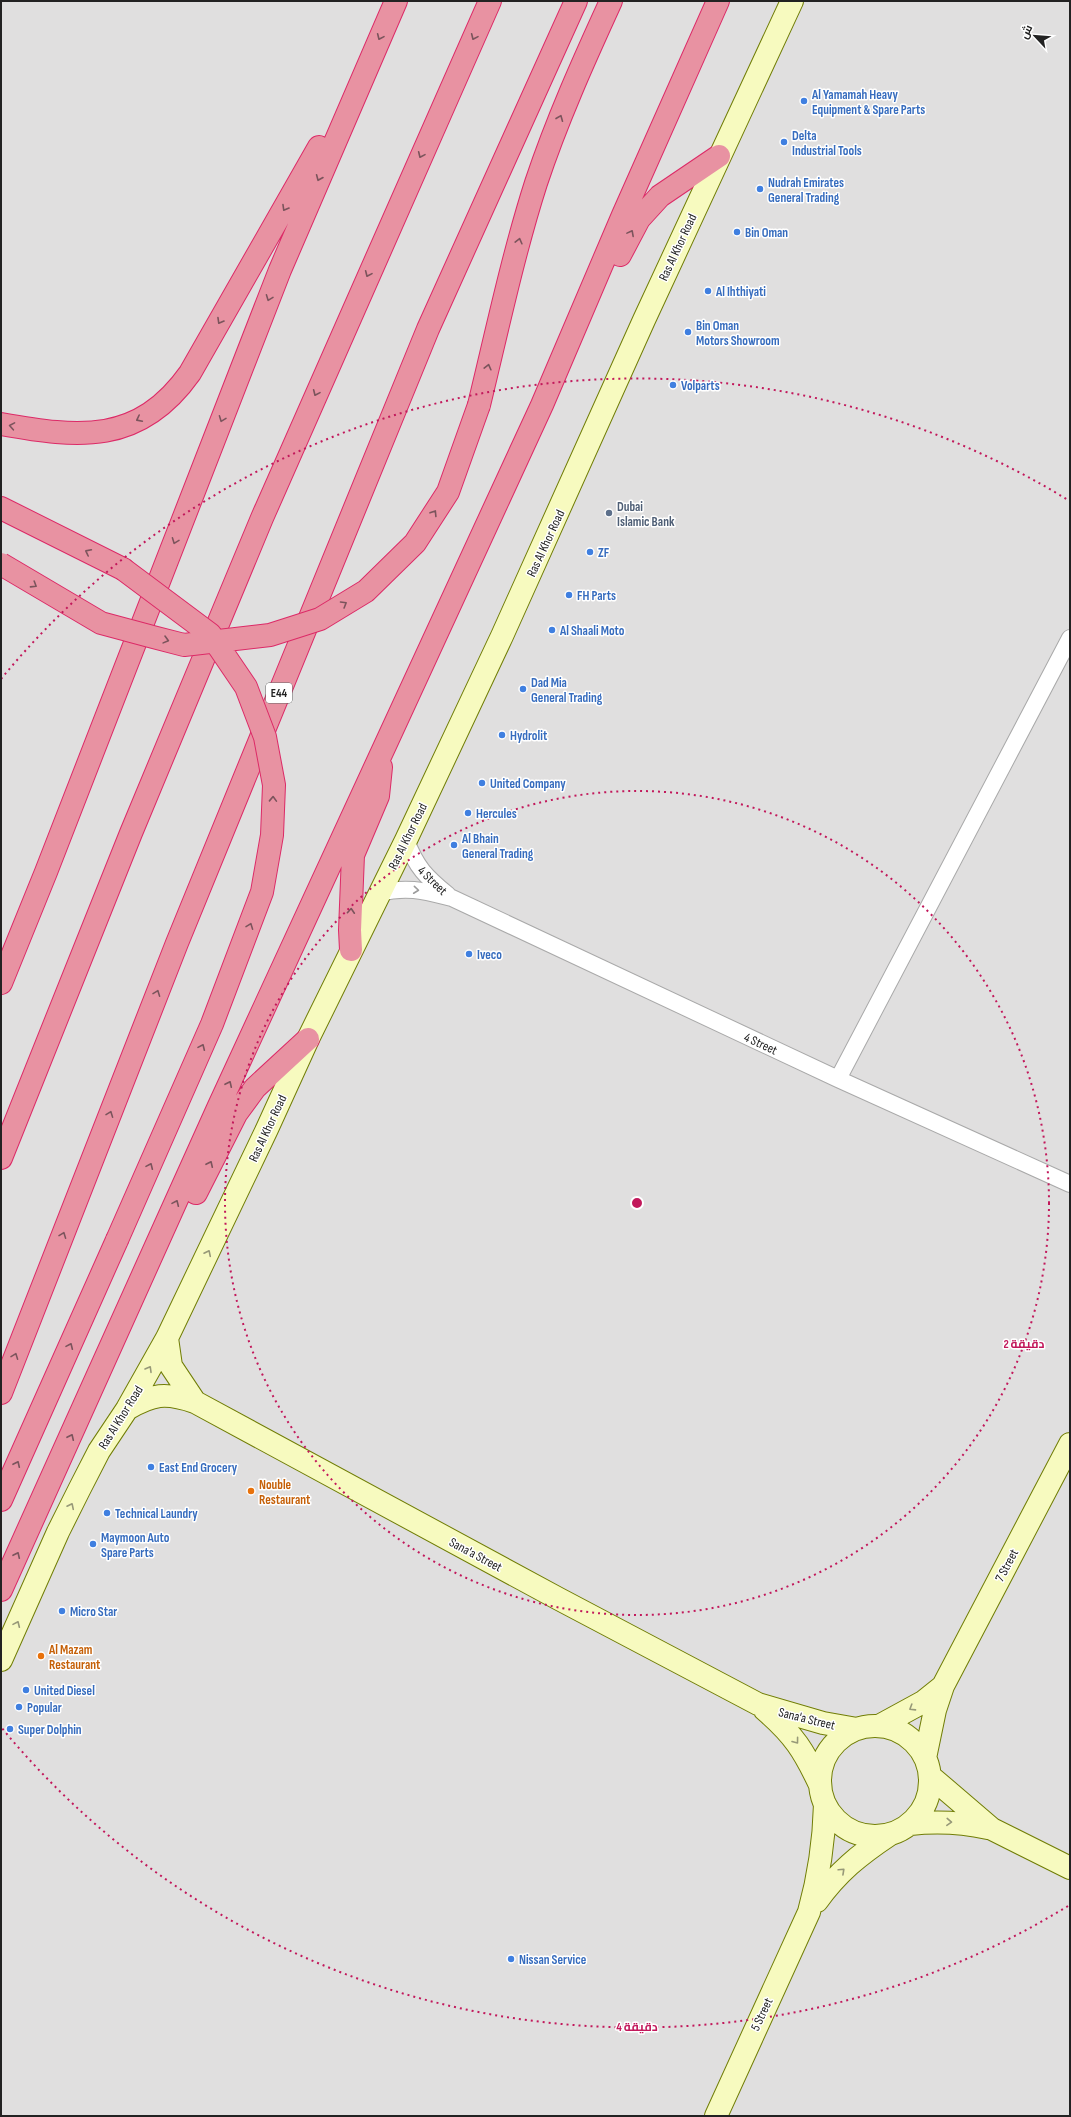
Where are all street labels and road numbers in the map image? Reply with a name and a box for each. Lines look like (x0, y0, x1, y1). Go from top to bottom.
street label: Ras Al Khor Road (655, 211, 700, 283)
street label: Ras Al Khor Road (523, 507, 568, 579)
road number: E44 (266, 683, 292, 703)
street label: Ras Al Khor Road (385, 801, 431, 872)
street label: 4 Street (414, 863, 450, 899)
street label: 4 Street (741, 1029, 780, 1059)
street label: Ras Al Khor Road (245, 1092, 290, 1164)
street label: Ras Al Khor Road (95, 1383, 147, 1452)
street label: Sana'a Street (446, 1534, 505, 1576)
street label: 7 Street (992, 1546, 1022, 1585)
street label: Sana'a Street (777, 1704, 837, 1734)
street label: 5 Street (747, 1995, 777, 2034)

